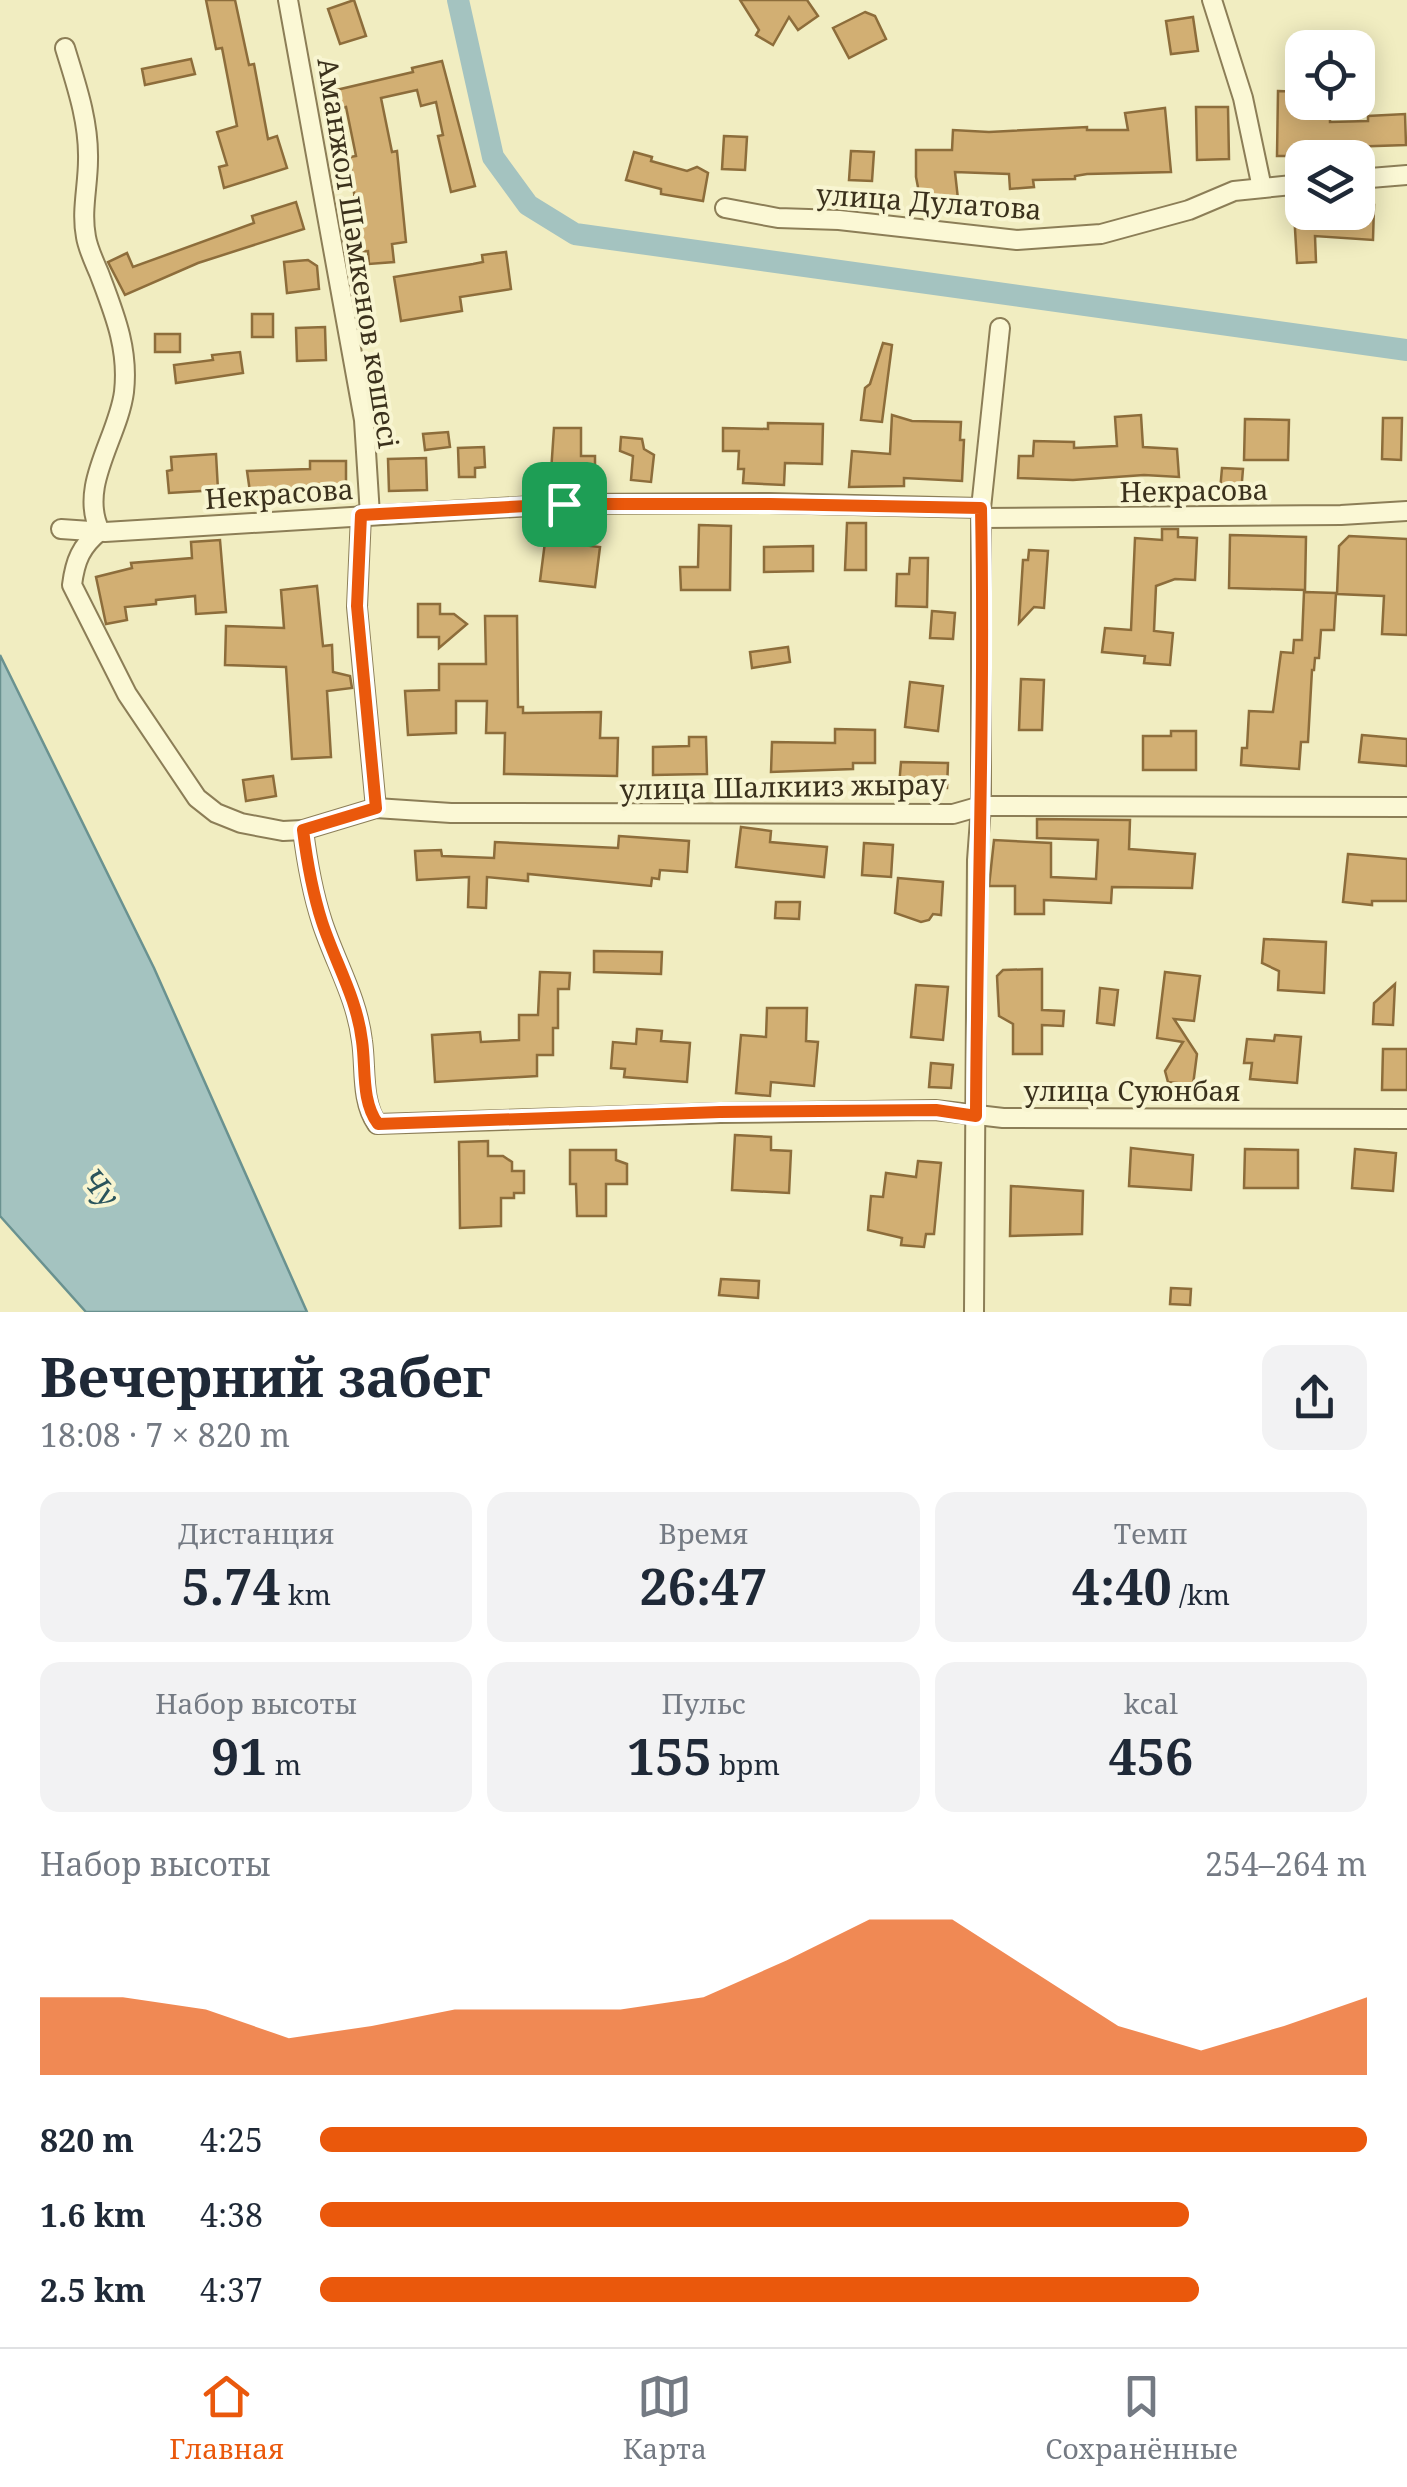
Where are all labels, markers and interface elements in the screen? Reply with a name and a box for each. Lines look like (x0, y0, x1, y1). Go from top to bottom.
map controls (1285, 30, 1375, 230)
button: locate (1285, 30, 1375, 120)
street label: Аманжол Шәмкенов көшесі (309, 55, 409, 451)
button: layers (1285, 140, 1375, 230)
street label: улица Дулатова (815, 174, 1043, 228)
pin (522, 462, 607, 547)
street label: Некрасова (203, 469, 355, 517)
street label: Некрасова (1119, 470, 1269, 510)
icon: arrive (537, 477, 592, 532)
street label: улица Шалкииз жырау (619, 764, 947, 808)
street label: улица Суюнбая (1023, 1071, 1241, 1109)
water label: Чу (73, 1159, 129, 1215)
text: Вечерний забег (40, 1338, 491, 1413)
button: share (1262, 1345, 1367, 1450)
text: 18:08 · 7 × 820 m (40, 1413, 290, 1456)
text: Дистанция (178, 1514, 334, 1552)
text: Время (658, 1514, 749, 1552)
text: Темп (1114, 1514, 1188, 1552)
text: 5.74 (181, 1552, 281, 1620)
text: 26:47 (639, 1552, 768, 1620)
text: 4:40 (1072, 1552, 1172, 1620)
text: km (281, 1575, 331, 1613)
text: /km (1172, 1575, 1230, 1613)
text: Набор высоты (155, 1684, 357, 1722)
text: Пульс (662, 1684, 745, 1722)
text: kcal (1124, 1684, 1178, 1722)
text: 91 (211, 1722, 268, 1790)
text: 155 (627, 1722, 712, 1790)
text: 456 (1108, 1722, 1193, 1790)
text: m (268, 1745, 301, 1783)
text: bpm (712, 1745, 780, 1783)
text: Набор высоты (40, 1842, 271, 1885)
text: 254–264 m (1205, 1842, 1367, 1885)
text: 820 m (40, 2118, 134, 2161)
text: 4:25 (200, 2118, 263, 2161)
text: 1.6 km (40, 2193, 146, 2236)
text: 4:38 (200, 2193, 263, 2236)
text: 2.5 km (40, 2268, 146, 2311)
text: 4:37 (200, 2268, 263, 2311)
tab: Главная (169, 2369, 284, 2467)
tab: Карта (623, 2369, 707, 2467)
tab: Сохранённые (1045, 2369, 1238, 2467)

